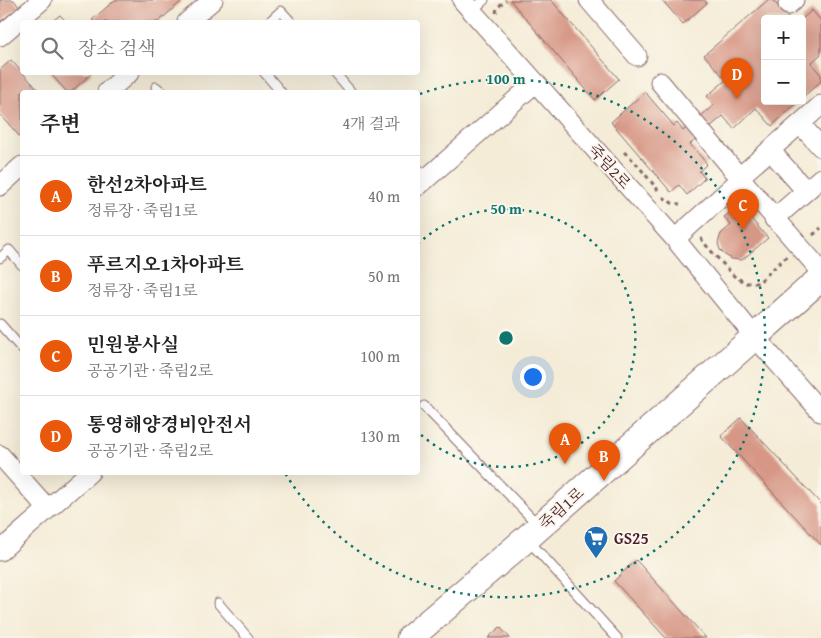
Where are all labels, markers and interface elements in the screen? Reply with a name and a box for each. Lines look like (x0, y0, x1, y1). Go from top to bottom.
map controls (761, 15, 806, 105)
button: + (761, 15, 806, 60)
search box (20, 20, 420, 75)
icon: search (38, 34, 66, 62)
text: 장소 검색 (78, 34, 156, 62)
pin: D (721, 58, 753, 99)
button: − (761, 60, 806, 105)
text: 100 m (486, 68, 526, 89)
text: 주변 (40, 108, 81, 139)
text: 4개 결과 (342, 111, 400, 135)
street label: 죽림2로 (583, 138, 637, 195)
text: 한선2차아파트 (87, 170, 207, 198)
text: A (51, 184, 61, 208)
text: 40 m (368, 184, 400, 208)
pin: C (727, 189, 759, 230)
text: 정류장 · 죽림1로 (87, 198, 197, 222)
text: 50 m (490, 198, 522, 219)
text: 푸르지오1차아파트 (87, 250, 244, 278)
text: B (51, 264, 61, 288)
text: 50 m (368, 264, 400, 288)
text: 정류장 · 죽림1로 (87, 278, 197, 302)
centre of rings (497, 329, 515, 347)
text: 민원봉사실 (87, 330, 179, 358)
text: C (51, 344, 61, 368)
text: 100 m (360, 344, 400, 368)
text: 공공기관 · 죽림2로 (87, 358, 213, 382)
your location (520, 364, 546, 390)
text: 통영해양경비안전서 (87, 410, 252, 438)
pin: A (549, 423, 581, 464)
text: D (51, 424, 61, 448)
text: 130 m (360, 424, 400, 448)
text: 공공기관 · 죽림2로 (87, 438, 213, 462)
pin: B (588, 440, 620, 481)
street label: 죽림1로 (533, 481, 590, 535)
supermarket icon: GS25 (583, 525, 609, 559)
place label: GS25 (614, 526, 649, 550)

